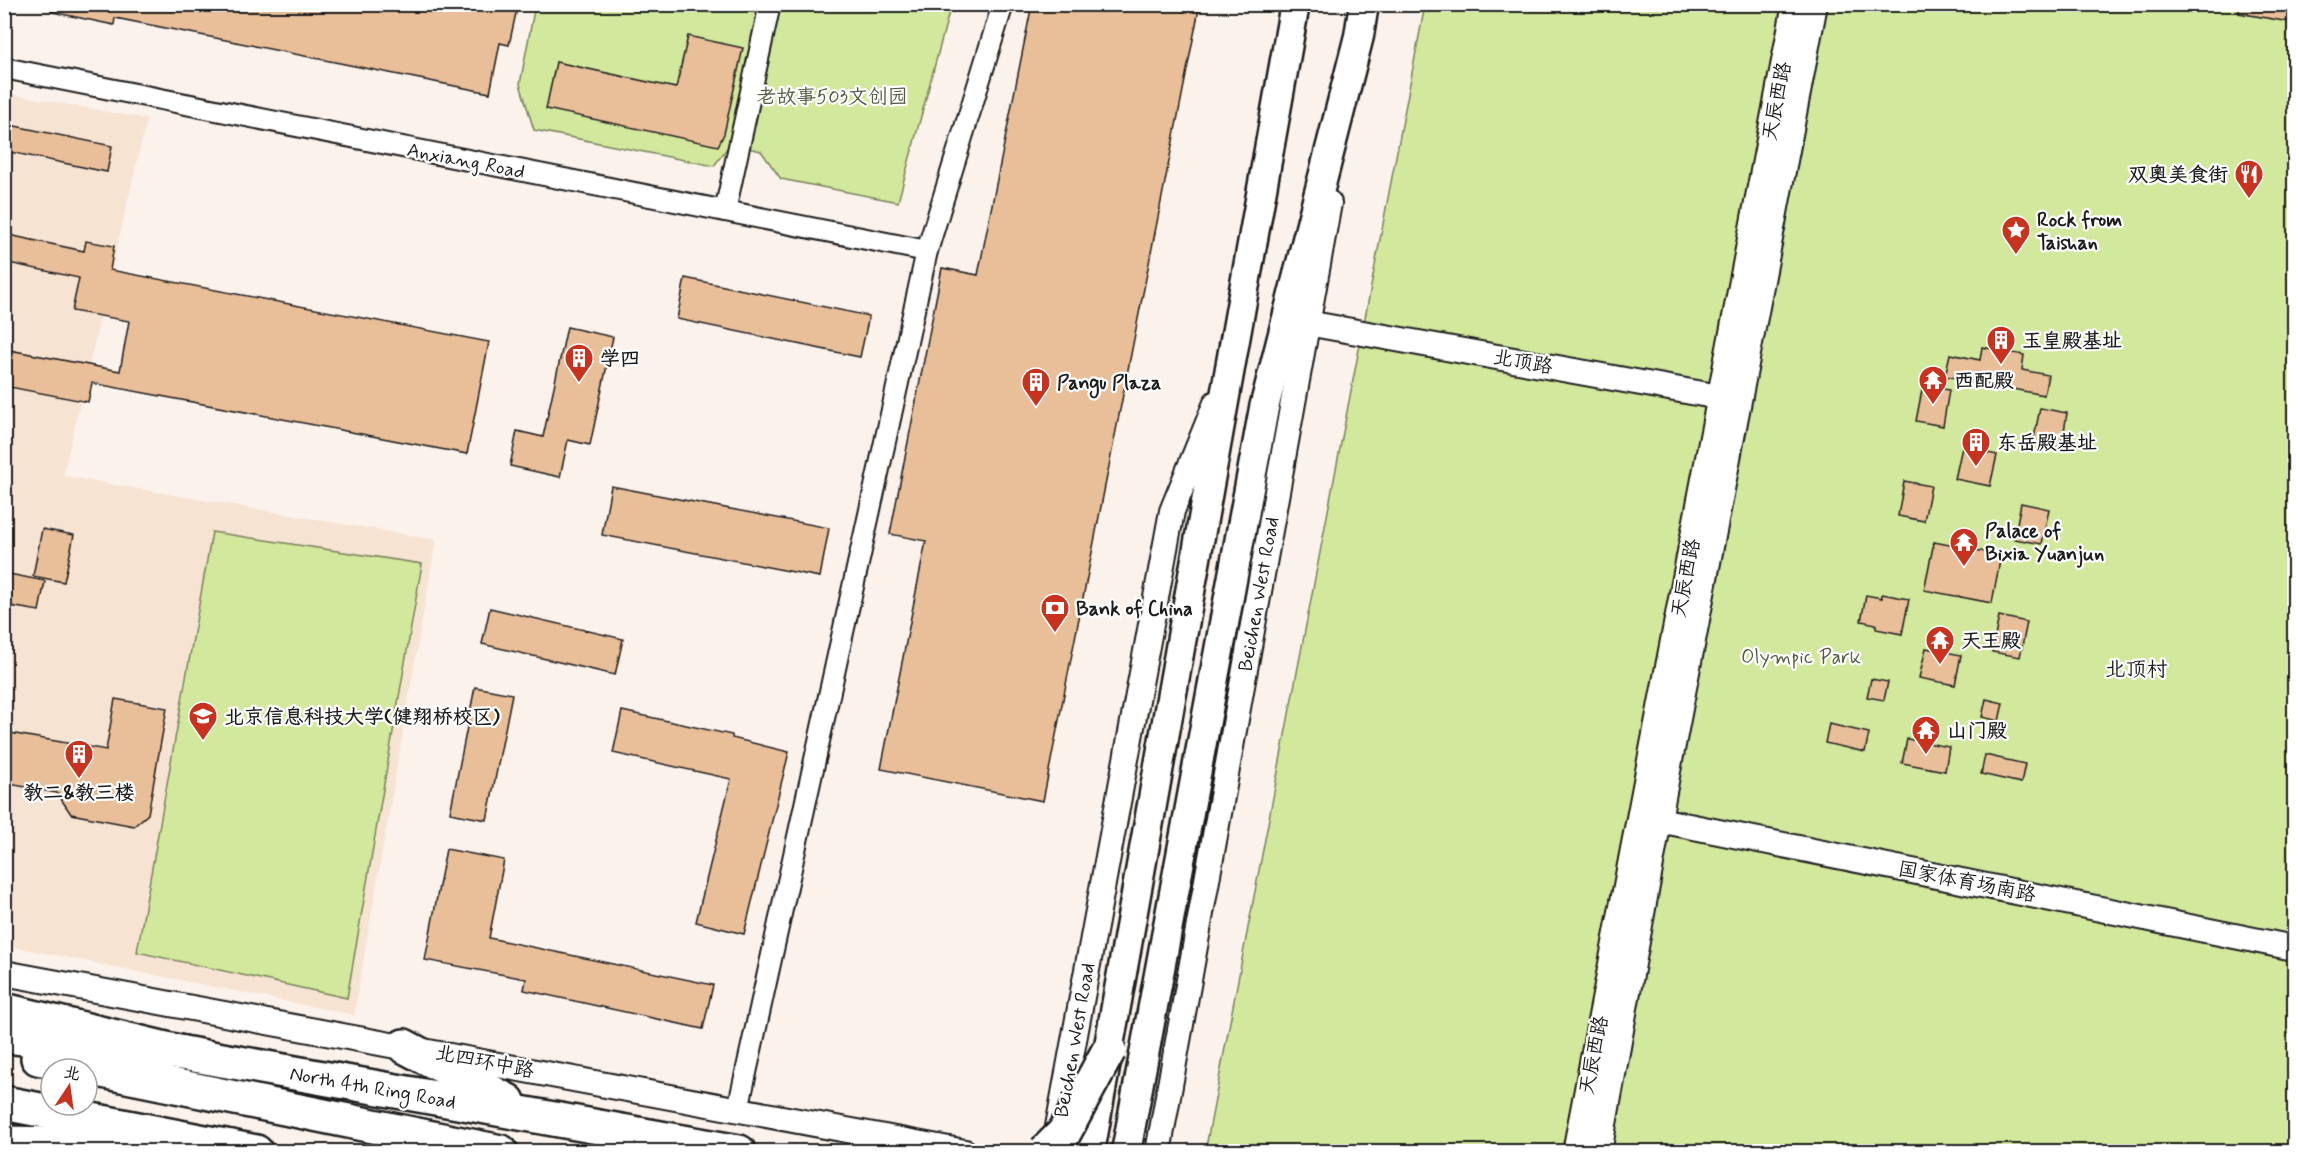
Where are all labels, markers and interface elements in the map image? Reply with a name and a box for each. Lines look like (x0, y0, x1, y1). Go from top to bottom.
street label: 天辰西路 (1757, 58, 1799, 143)
park label: 老故事503文创园 (756, 84, 908, 111)
street label: Anxiang Road (404, 137, 527, 186)
restaurant icon: 双奥美食街 (2233, 158, 2265, 200)
place label: 双奥美食街 (2128, 162, 2228, 189)
place label: Rock from Taishan (2037, 207, 2122, 257)
place icon: Rock from Taishan (2000, 214, 2032, 256)
building icon: 玉皇殿基址 (1985, 324, 2017, 366)
place label: 玉皇殿基址 (2022, 328, 2122, 355)
building icon: 学四 (563, 342, 595, 384)
street label: 北顶路 (1491, 344, 1556, 381)
place label: 学四 (600, 346, 640, 373)
temple icon: 西配殿 (1917, 364, 1949, 406)
building icon: Pangu Plaza (1020, 366, 1052, 408)
place label: 西配殿 (1954, 368, 2014, 395)
place label: Pangu Plaza (1057, 370, 1161, 399)
building icon: 东岳殿基址 (1960, 426, 1992, 468)
place label: 东岳殿基址 (1997, 430, 2097, 457)
street label: Beichen West Road (1233, 515, 1286, 674)
place label: Palace of Bixia Yuanjun (1985, 518, 2104, 568)
temple icon: Palace of Bixia Yuanjun (1948, 526, 1980, 568)
street label: 天辰西路 (1666, 535, 1708, 620)
bank icon: Bank of China (1039, 592, 1071, 634)
place label: Bank of China (1076, 596, 1193, 623)
temple icon: 天王殿 (1924, 624, 1956, 666)
place label: 天王殿 (1961, 628, 2021, 655)
park label: Olympic Park (1741, 644, 1861, 671)
district label: 北顶村 (2105, 656, 2168, 684)
school or university icon: 北京信息科技大学(健翔桥校区) (187, 700, 219, 742)
place label: 北京信息科技大学(健翔桥校区) (224, 704, 501, 731)
temple icon: 山门殿 (1910, 714, 1942, 756)
place label: 山门殿 (1947, 718, 2007, 745)
building icon: 教二&教三楼 (63, 738, 95, 780)
place label: 教二&教三楼 (23, 780, 135, 807)
street label: 国家体育场南路 (1895, 856, 2039, 909)
street label: Beichen West Road (1049, 961, 1102, 1120)
street label: 天辰西路 (1574, 1012, 1616, 1097)
street label: 北四环中路 (433, 1040, 537, 1085)
north arrow (39, 1057, 99, 1117)
street label: North 4th Ring Road (287, 1061, 458, 1117)
text: 北 (62, 1062, 82, 1086)

